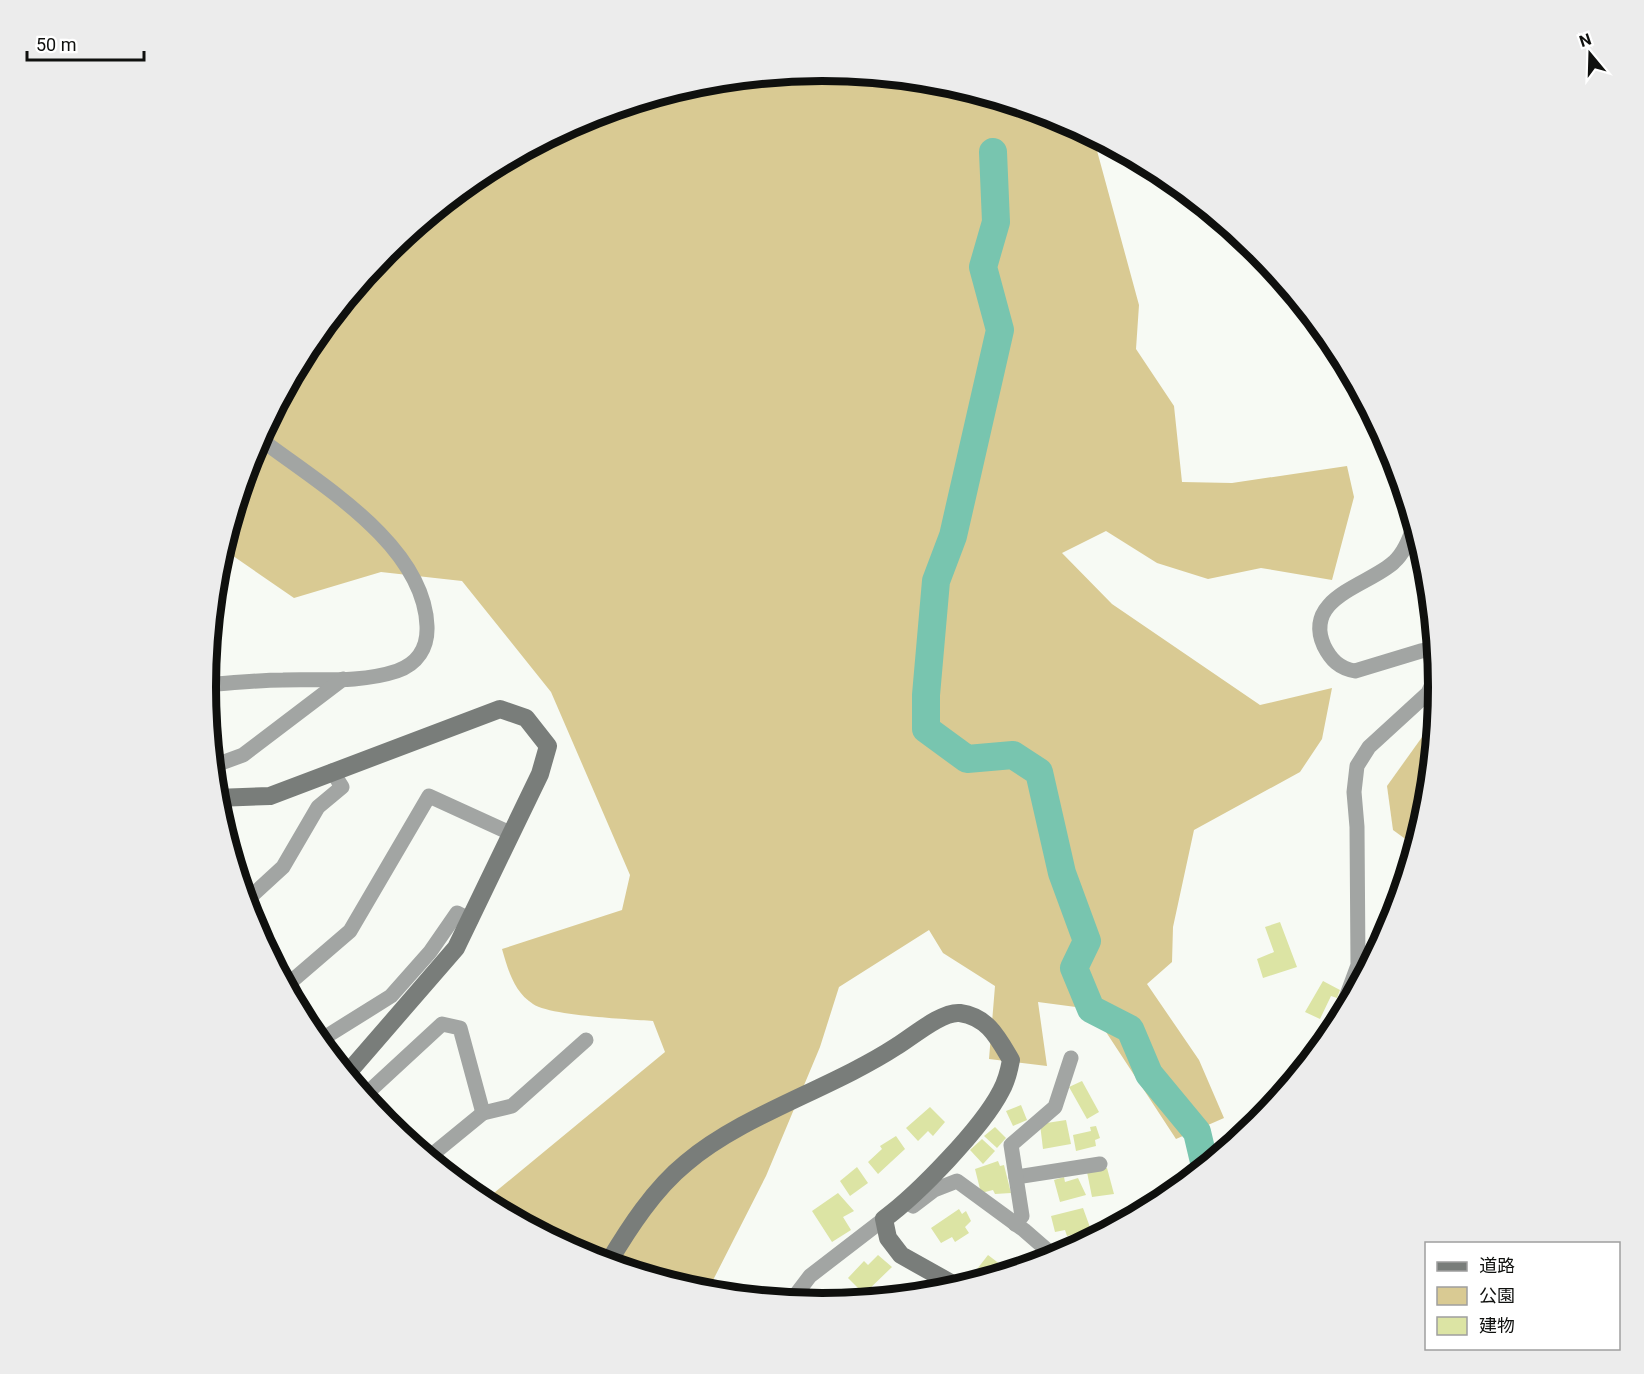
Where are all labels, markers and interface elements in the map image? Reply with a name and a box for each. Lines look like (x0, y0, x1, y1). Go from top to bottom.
scale bar (27, 24, 144, 62)
north arrow (1560, 24, 1620, 84)
text: N (1577, 29, 1594, 51)
text: 50 m (36, 34, 76, 55)
legend (1425, 1242, 1620, 1350)
text: 道路 (1479, 1255, 1515, 1276)
text: 公園 (1479, 1285, 1515, 1306)
text: 建物 (1479, 1315, 1515, 1336)

